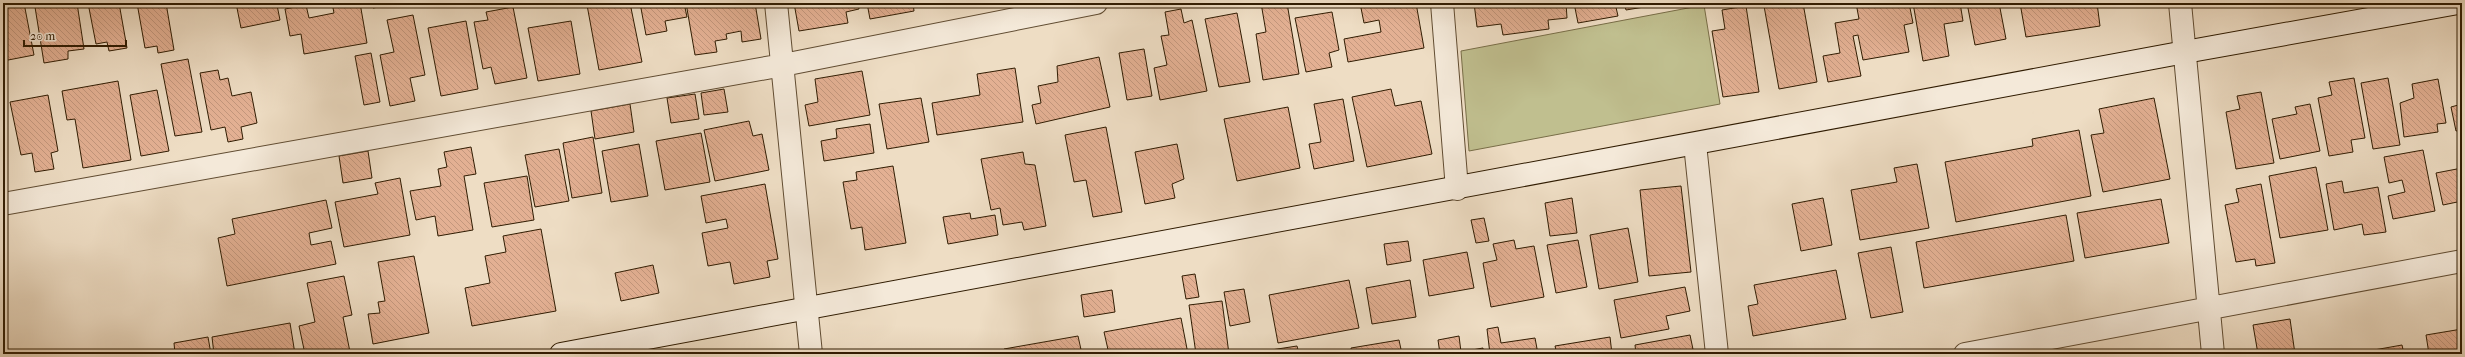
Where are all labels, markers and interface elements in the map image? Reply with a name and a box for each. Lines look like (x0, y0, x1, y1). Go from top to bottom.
scale bar (24, 22, 126, 48)
text: 20 m (30, 29, 55, 43)

